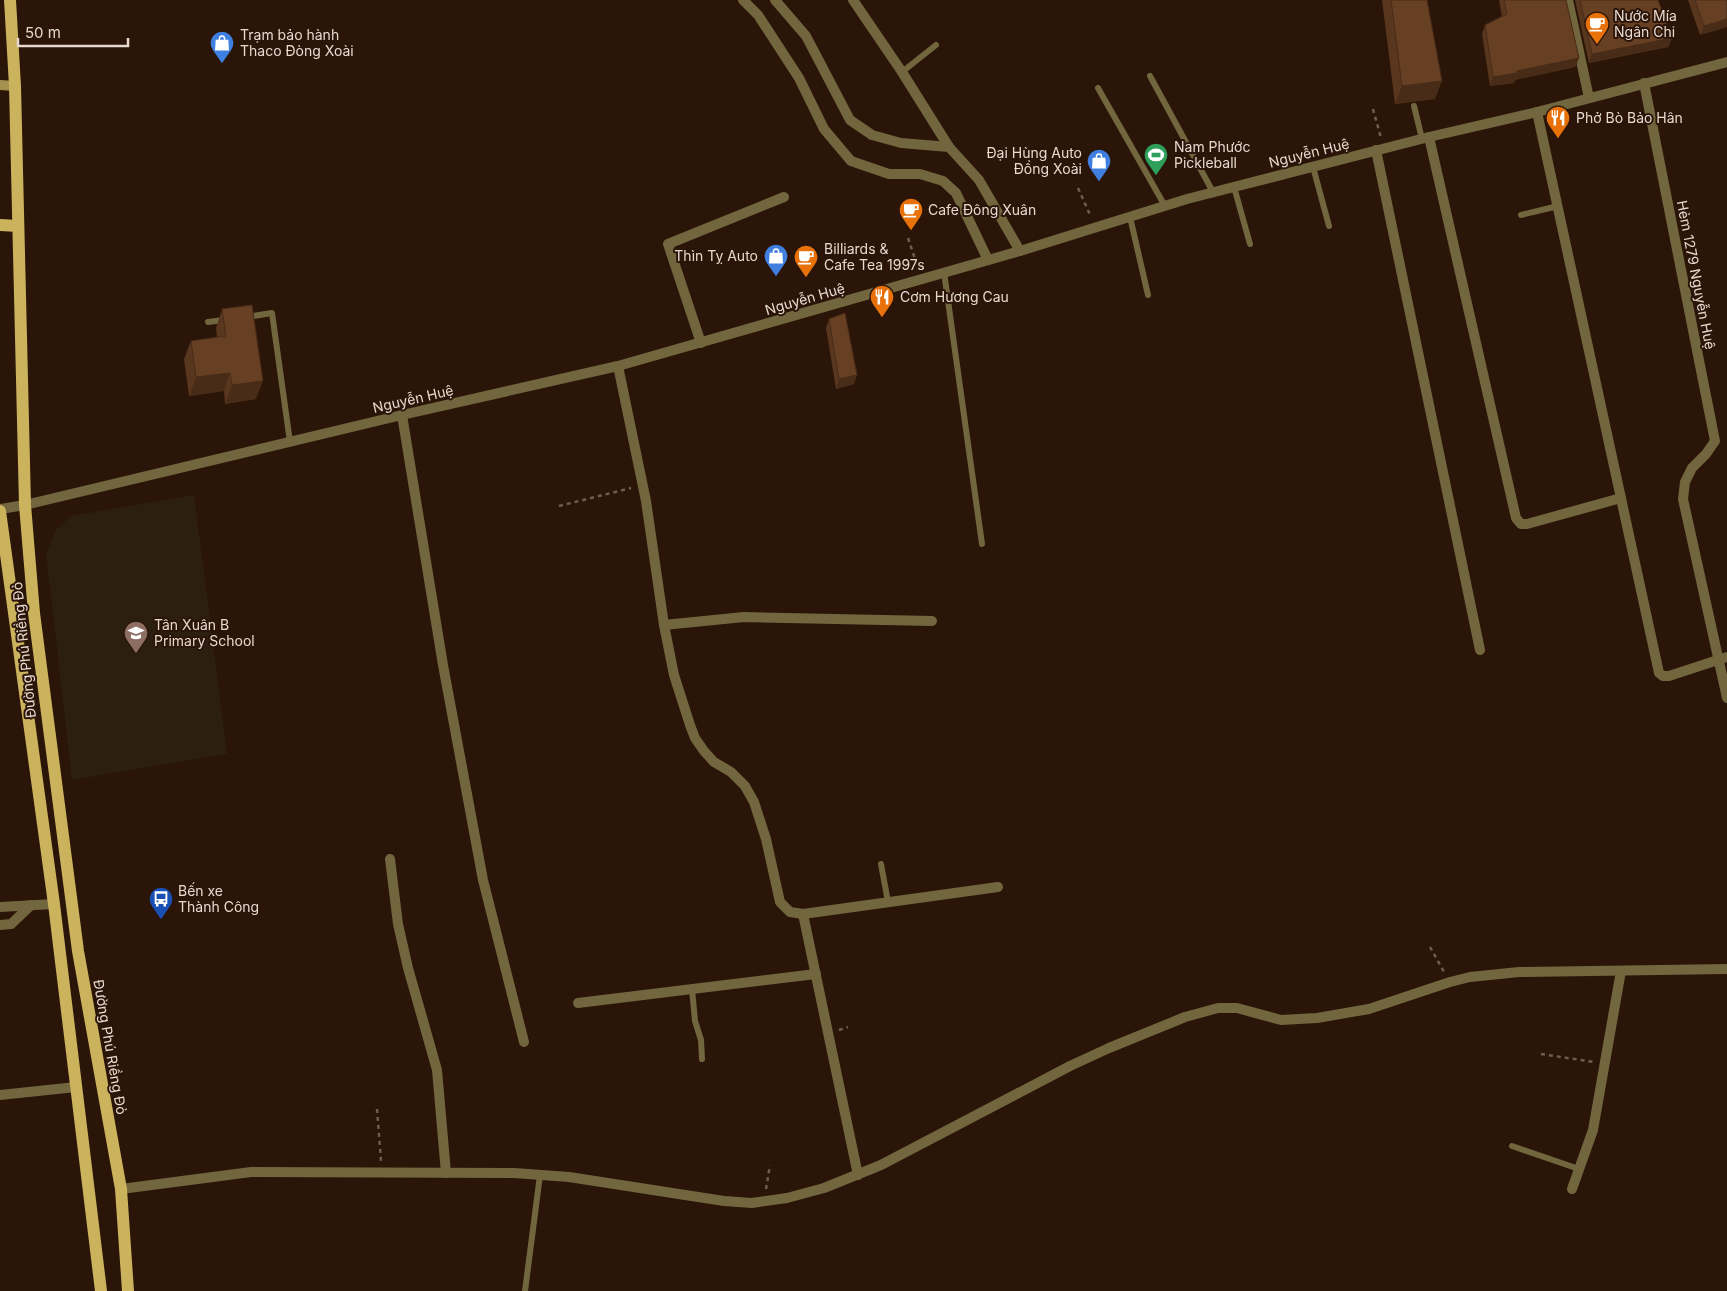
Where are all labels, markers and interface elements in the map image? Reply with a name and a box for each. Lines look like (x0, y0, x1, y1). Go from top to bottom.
place label: Nước Mía Ngân Chi (1614, 7, 1677, 40)
cafe icon: Nước Mía Ngân Chi (1584, 11, 1610, 45)
scale bar (18, 15, 128, 47)
text: 50 m (25, 23, 61, 42)
place label: Trạm bảo hành Thaco Đòng Xoài (240, 26, 354, 59)
shop icon: Trạm bảo hành Thaco Đòng Xoài (209, 30, 235, 64)
restaurant icon: Phở Bò Bảo Hân (1545, 105, 1571, 139)
place label: Phở Bò Bảo Hân (1576, 109, 1683, 126)
street label: Nguyễn Huệ (1267, 134, 1351, 171)
place label: Nam Phước Pickleball (1174, 138, 1250, 171)
sports icon: Nam Phước Pickleball (1143, 142, 1169, 176)
place label: Đại Hùng Auto Đồng Xoài (986, 144, 1082, 177)
shop icon: Đại Hùng Auto Đồng Xoài (1086, 148, 1112, 182)
cafe icon: Cafe Đông Xuân (898, 197, 924, 231)
street label: Hẻm 1279 Nguyễn Huệ (1674, 199, 1719, 351)
place label: Cafe Đông Xuân (928, 201, 1036, 218)
place label: Billiards & Cafe Tea 1997s (824, 240, 925, 273)
shop icon: Thìn Tỵ Auto (763, 243, 789, 277)
cafe icon: Billiards & Cafe Tea 1997s (793, 244, 819, 278)
place label: Thìn Tỵ Auto (674, 247, 758, 264)
street label: Nguyễn Huệ (763, 279, 847, 318)
restaurant icon: Cơm Hương Cau (869, 284, 895, 318)
place label: Cơm Hương Cau (900, 288, 1009, 305)
street label: Nguyễn Huệ (371, 381, 455, 416)
street label: Đường Phú Riềng Đỏ (8, 581, 39, 719)
place label: Tân Xuân B Primary School (154, 616, 255, 649)
school or university icon: Tân Xuân B Primary School (123, 620, 149, 654)
place label: Bến xe Thành Công (178, 882, 259, 915)
bus stop icon: Bến xe Thành Công (148, 886, 174, 920)
street label: Đường Phú Riềng Đỏ (90, 978, 131, 1116)

